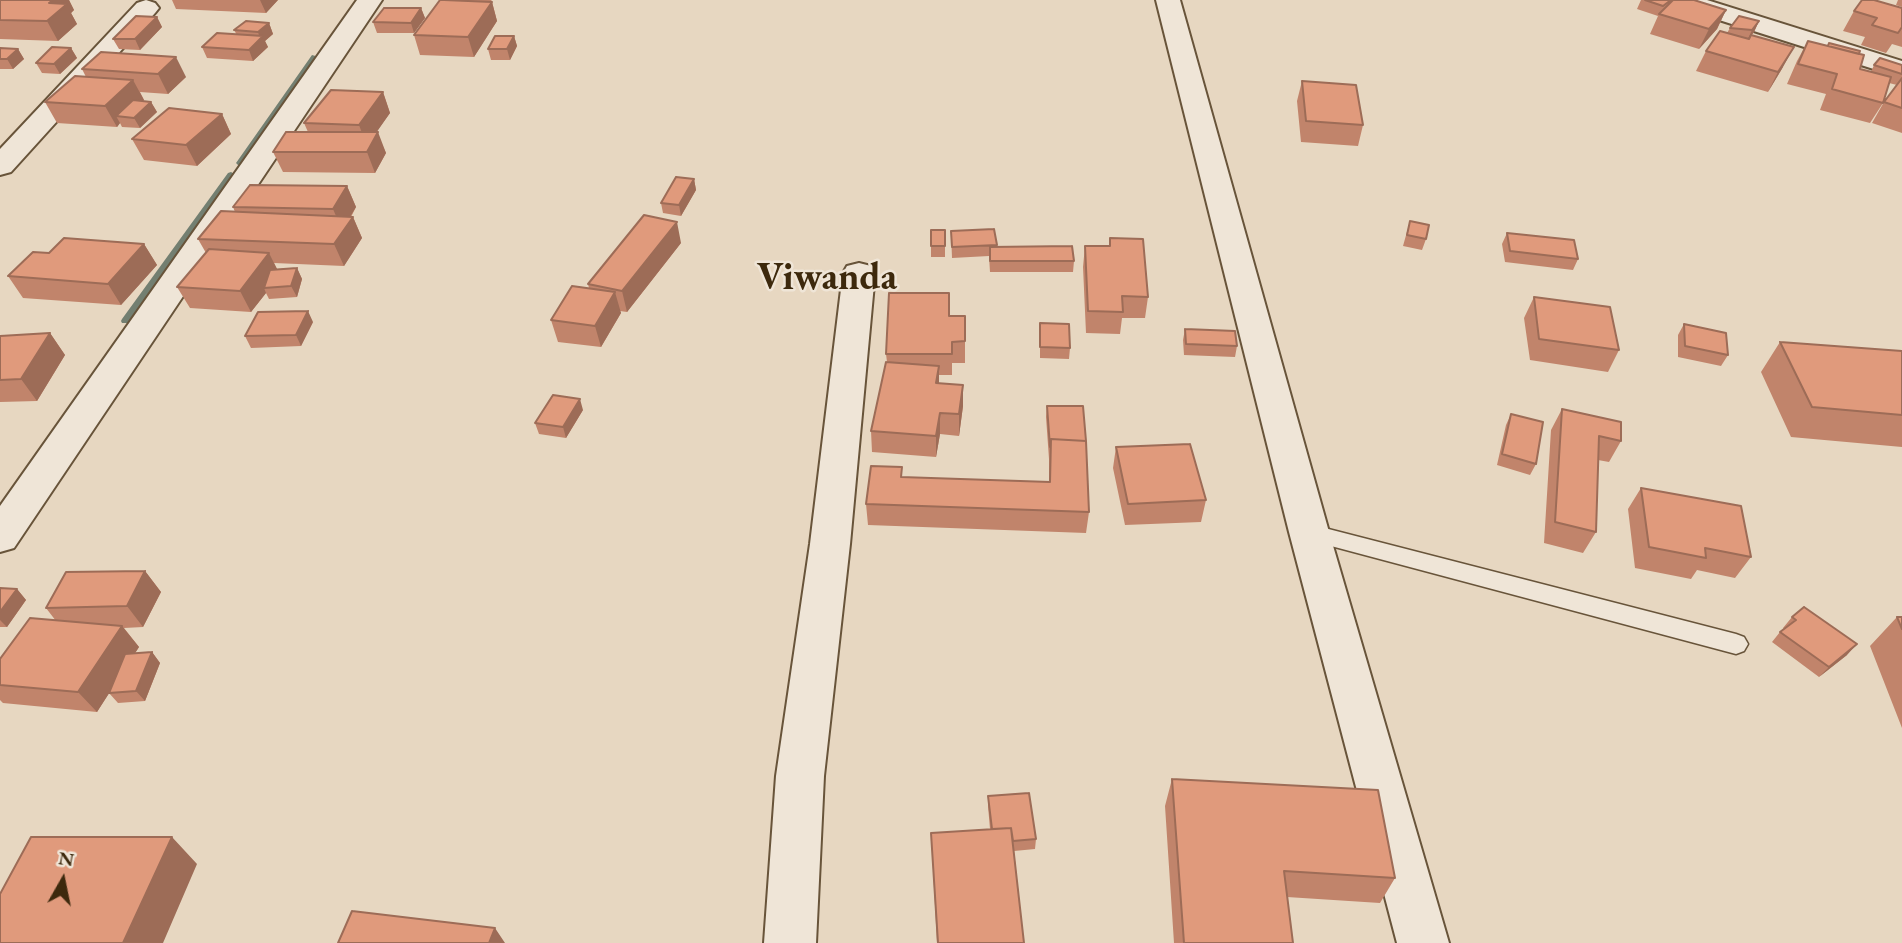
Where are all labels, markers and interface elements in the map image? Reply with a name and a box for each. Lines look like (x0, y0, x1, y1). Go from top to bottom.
district label: Viwanda (757, 256, 897, 302)
north arrow (28, 845, 98, 915)
text: N (57, 845, 76, 872)

